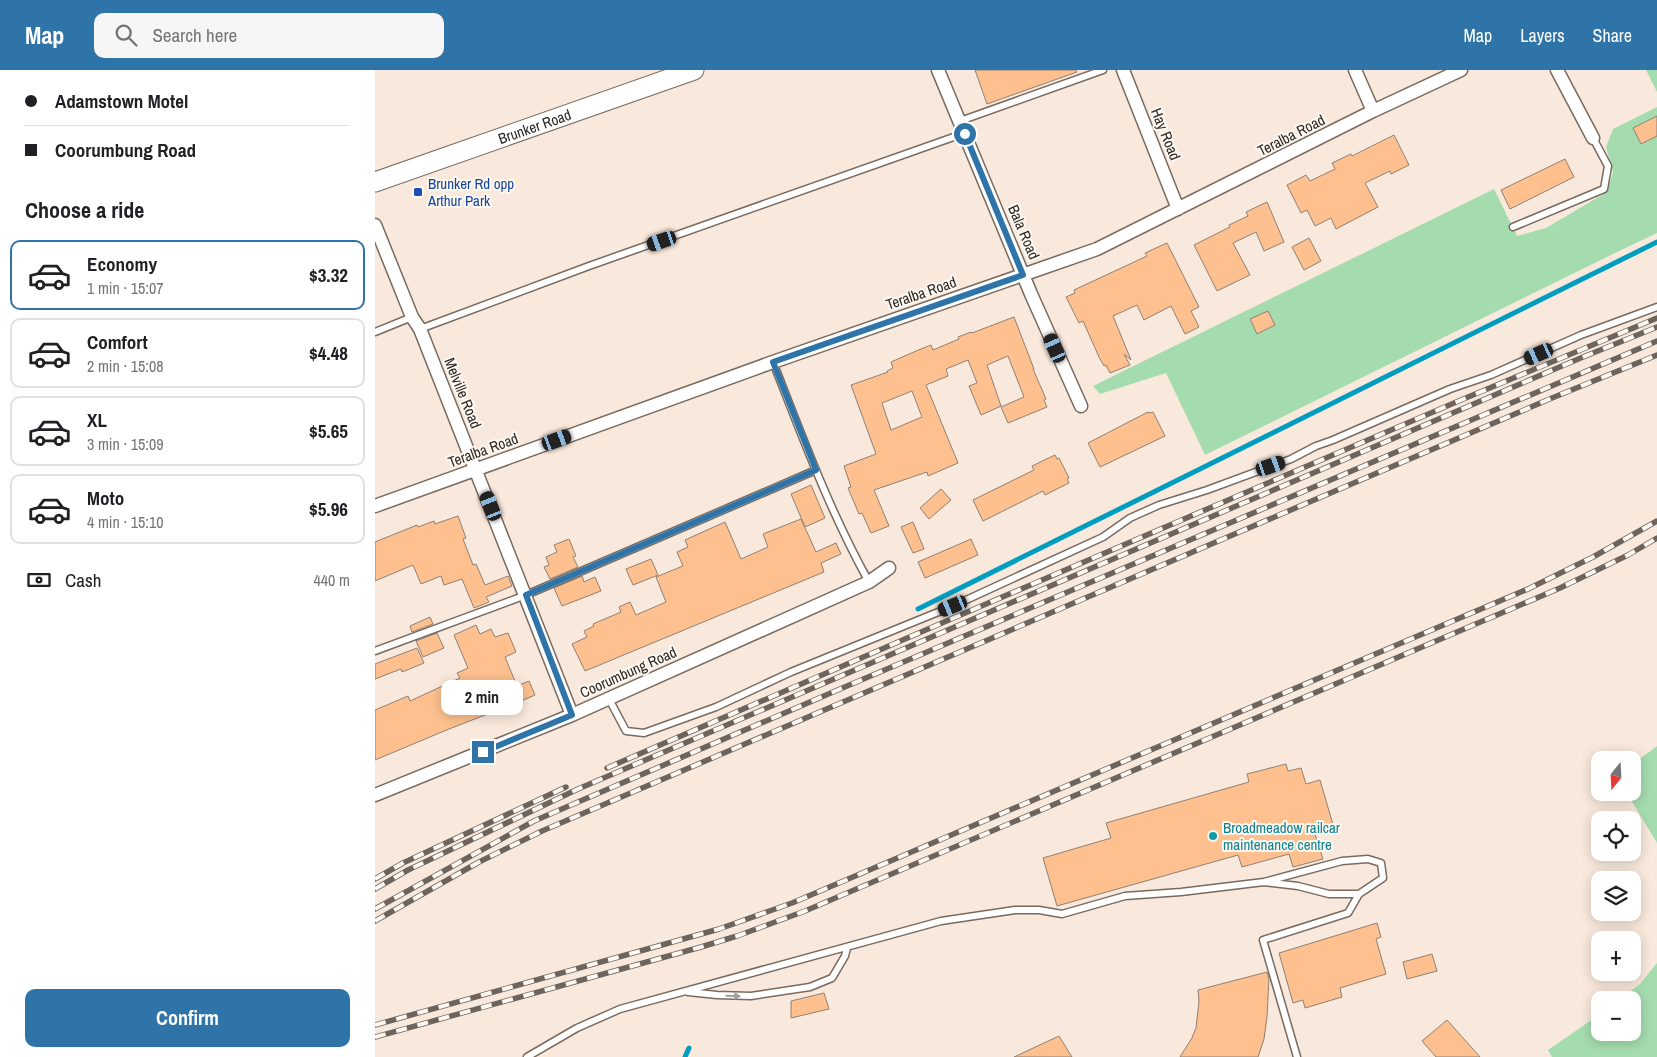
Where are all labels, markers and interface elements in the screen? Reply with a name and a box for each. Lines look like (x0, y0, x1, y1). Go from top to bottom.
search box (94, 13, 444, 58)
text: Map (25, 19, 64, 51)
icon: search (112, 21, 140, 49)
text: Search here (152, 22, 237, 48)
text: Map (1464, 23, 1492, 48)
text: Layers (1520, 23, 1565, 48)
text: Share (1593, 23, 1632, 48)
text: Adamstown Motel (55, 88, 188, 114)
street label: Brunker Road (495, 104, 574, 149)
street label: Hay Road (1146, 105, 1186, 163)
street label: Teralba Road (1254, 109, 1328, 161)
route start (954, 123, 976, 145)
text: Coorumbung Road (55, 137, 196, 163)
place label: Brunker Rd opp Arthur Park (427, 173, 514, 211)
marker: Brunker Rd opp Arthur Park (412, 186, 424, 198)
text: Choose a ride (25, 195, 144, 225)
street label: Bala Road (1003, 201, 1045, 263)
car (645, 229, 678, 253)
text: Economy (87, 251, 157, 277)
icon: car (27, 253, 72, 298)
text: $3.32 (309, 262, 348, 288)
street label: Teralba Road (883, 271, 959, 315)
text: 1 min · 15:07 (87, 277, 164, 299)
text: Comfort (87, 329, 148, 355)
icon: car (27, 331, 72, 376)
car (1042, 331, 1067, 365)
text: $4.48 (309, 340, 348, 366)
car (1522, 341, 1555, 367)
text: 2 min · 15:08 (87, 355, 164, 377)
street label: Melville Road (439, 355, 487, 431)
text: XL (87, 407, 107, 433)
icon: car (27, 409, 72, 454)
text: $5.65 (309, 418, 348, 444)
street label: Teralba Road (445, 428, 521, 472)
car (540, 428, 573, 452)
text: 3 min · 15:09 (87, 433, 164, 455)
car (1254, 454, 1287, 478)
text: Moto (87, 485, 124, 511)
icon: car (27, 487, 72, 532)
car (478, 489, 503, 523)
text: $5.96 (309, 496, 348, 522)
text: 4 min · 15:10 (87, 511, 164, 533)
icon: cash (25, 566, 53, 594)
text: Cash (65, 567, 101, 593)
text: 440 m (314, 569, 350, 591)
car (936, 593, 969, 619)
street label: Coorumbung Road (576, 641, 680, 703)
callout: 2 min (442, 680, 524, 714)
text: 2 min (465, 686, 499, 708)
route end (472, 741, 494, 763)
north arrow (1591, 751, 1641, 801)
map controls (1591, 751, 1641, 1041)
button: locate (1591, 811, 1641, 861)
place label: Broadmeadow railcar maintenance centre (1223, 817, 1340, 855)
marker: Broadmeadow railcar maintenance centre (1207, 830, 1219, 842)
button: layers (1591, 871, 1641, 921)
button: + (1591, 931, 1641, 981)
button: Confirm (25, 989, 350, 1047)
button: − (1591, 991, 1641, 1041)
one-way arrow (725, 992, 741, 1000)

